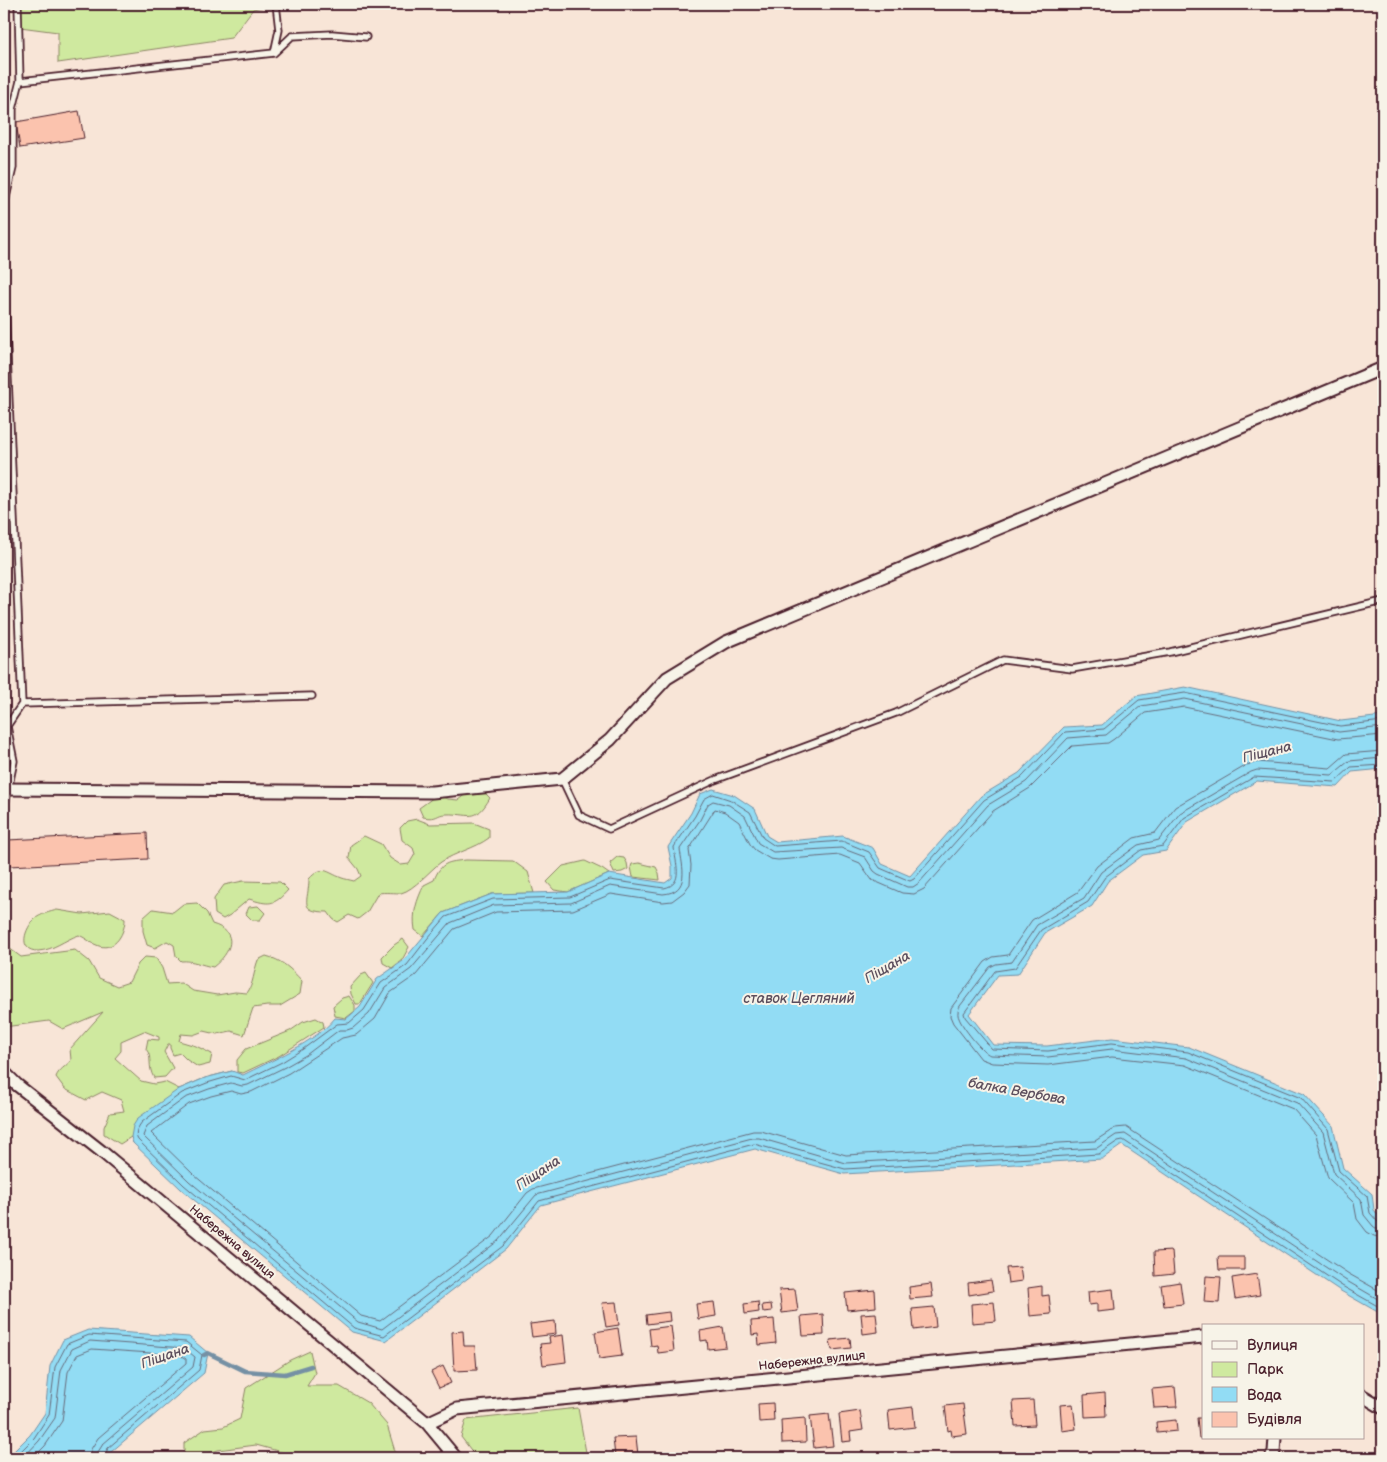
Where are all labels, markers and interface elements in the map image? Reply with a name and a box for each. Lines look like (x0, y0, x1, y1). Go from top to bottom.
water label: Піщана (1241, 738, 1293, 766)
water label: Піщана (861, 947, 913, 987)
water label: ставок Цегляний (742, 990, 855, 1007)
water label: балка Вербова (967, 1074, 1067, 1108)
water label: Піщана (513, 1152, 563, 1194)
street label: Набережна вулиця (186, 1202, 278, 1282)
legend (1202, 1324, 1364, 1440)
text: Вулиця (1247, 1336, 1298, 1355)
water label: Піщана (139, 1340, 191, 1372)
street label: Набережна вулиця (758, 1348, 866, 1374)
text: Парк (1247, 1360, 1284, 1379)
text: Вода (1247, 1386, 1282, 1405)
text: Будівля (1247, 1410, 1302, 1429)

